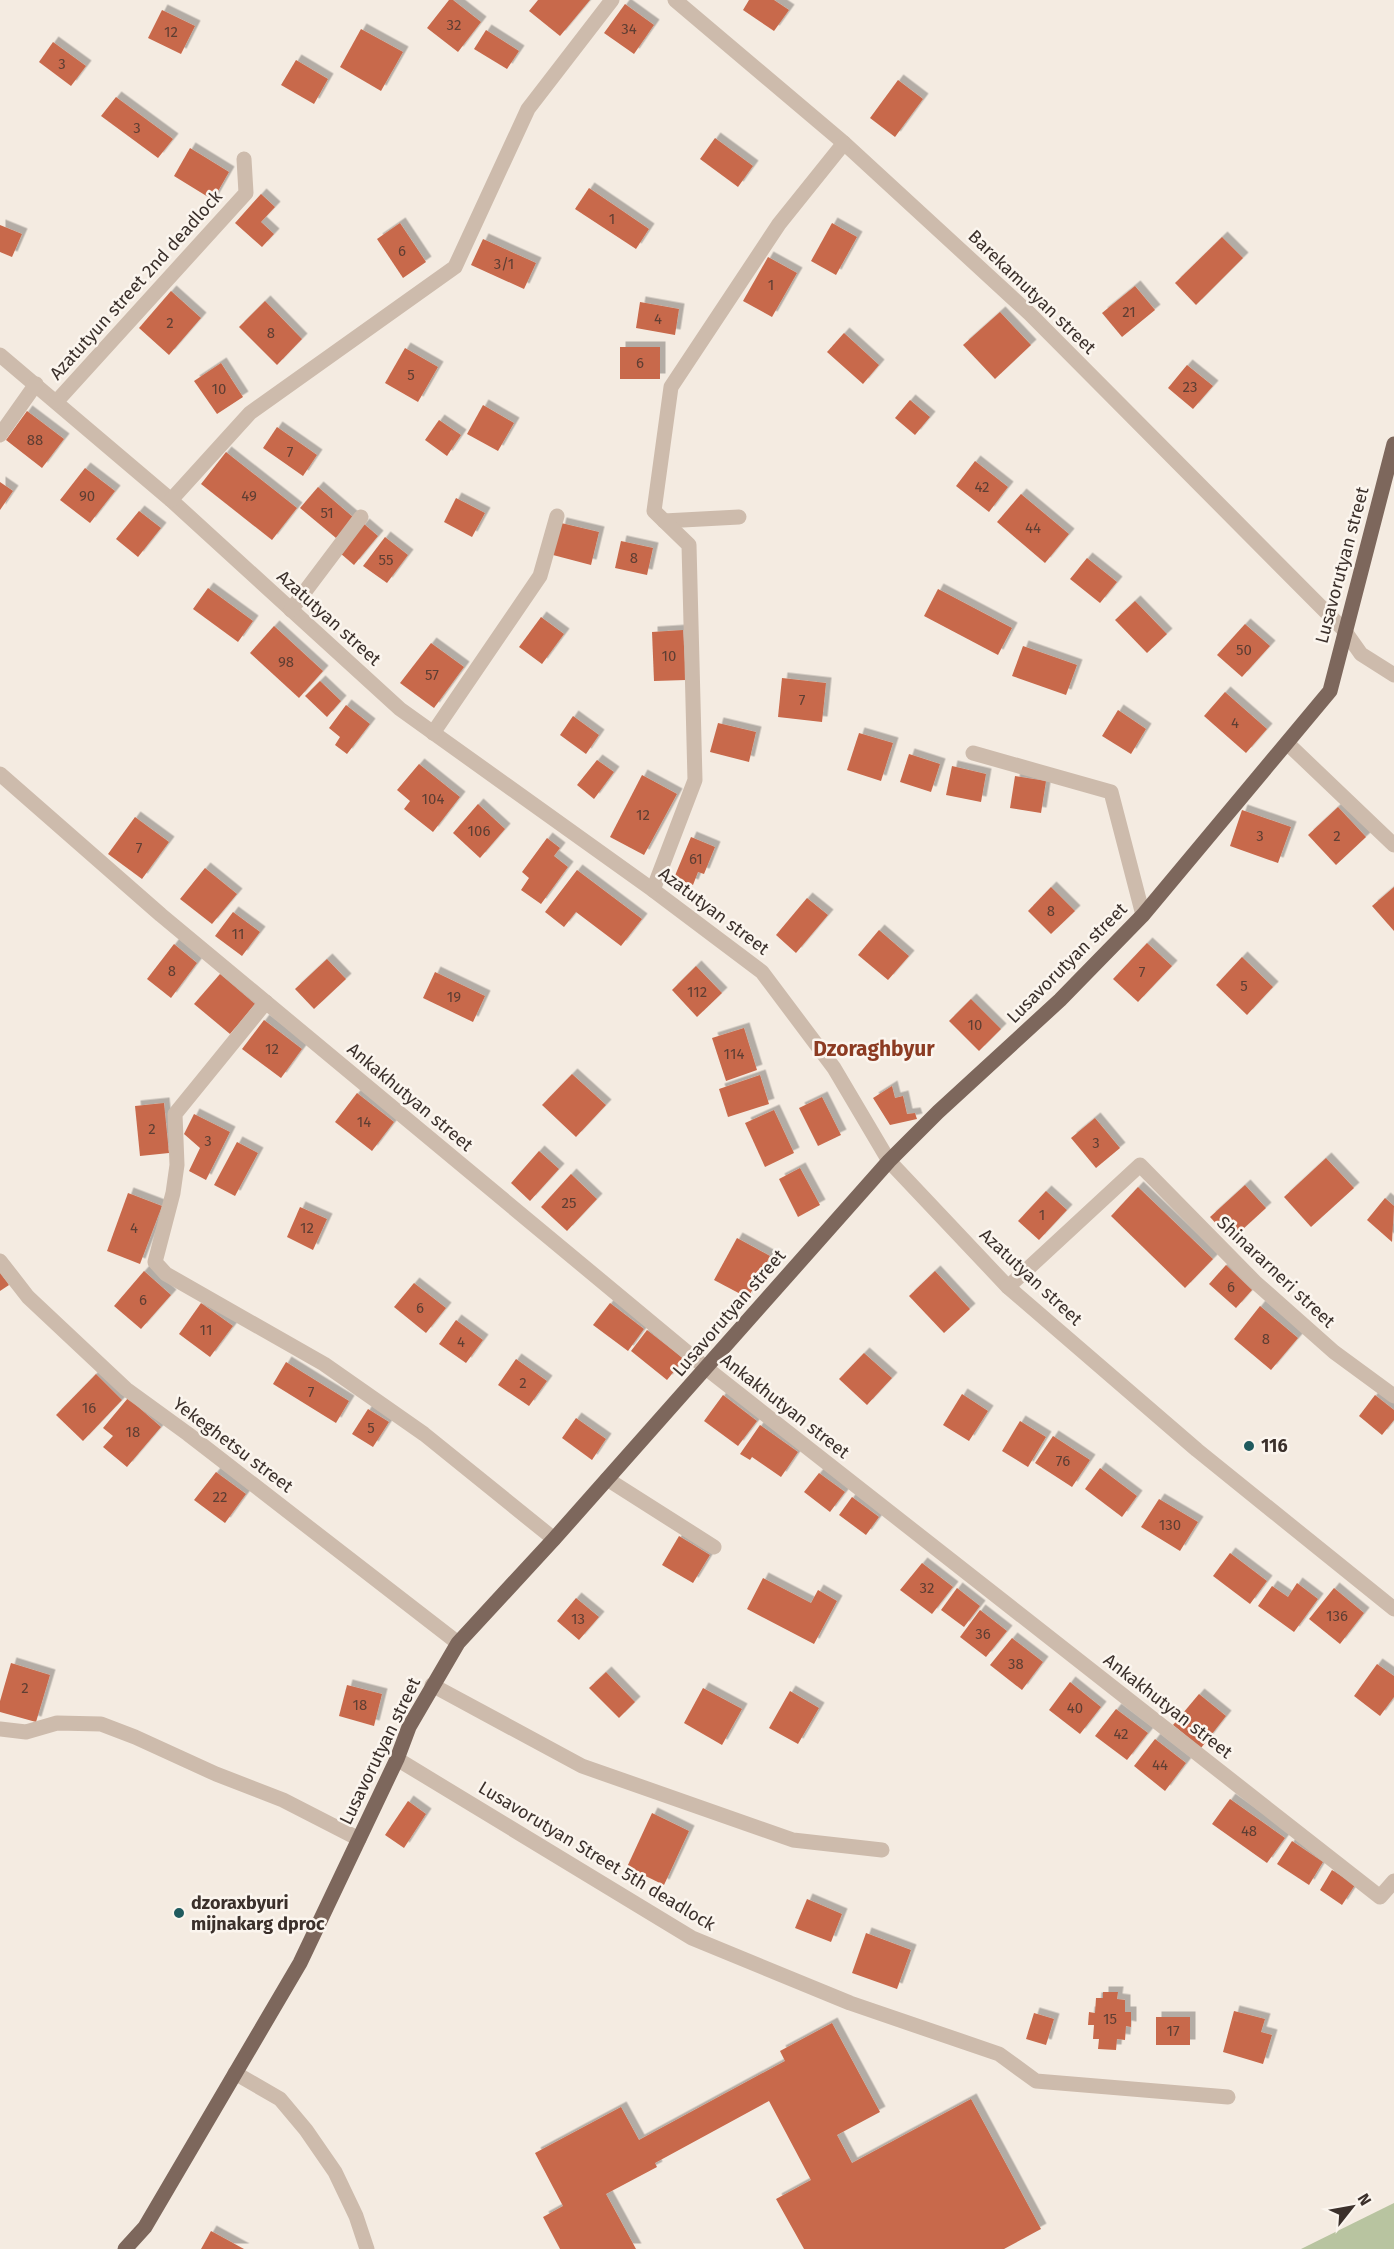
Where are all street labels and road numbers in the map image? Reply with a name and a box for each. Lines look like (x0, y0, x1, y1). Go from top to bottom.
street label: Azatutyun street 2nd deadlock (45, 186, 227, 384)
street label: Barekamutyan street (964, 225, 1101, 359)
street label: Lusavorutyan street (1311, 484, 1374, 646)
street label: Azatutyan street (273, 566, 386, 671)
street label: Azatutyan street (655, 862, 774, 960)
street label: Lusavorutyan street (1002, 898, 1132, 1028)
street label: Ankakhutyan street (343, 1038, 478, 1156)
street label: Shinararneri street (1212, 1212, 1340, 1333)
street label: Azatutyan street (975, 1224, 1087, 1330)
street label: Lusavorutyan street (668, 1245, 790, 1381)
street label: Ankakhutyan street (716, 1349, 854, 1463)
street label: Yekeghetsu street (169, 1393, 298, 1498)
street label: Ankakhutyan street (1099, 1649, 1237, 1763)
street label: Lusavorutyan street (335, 1673, 425, 1828)
street label: Lusavorutyan Street 5th deadlock (475, 1776, 720, 1936)

